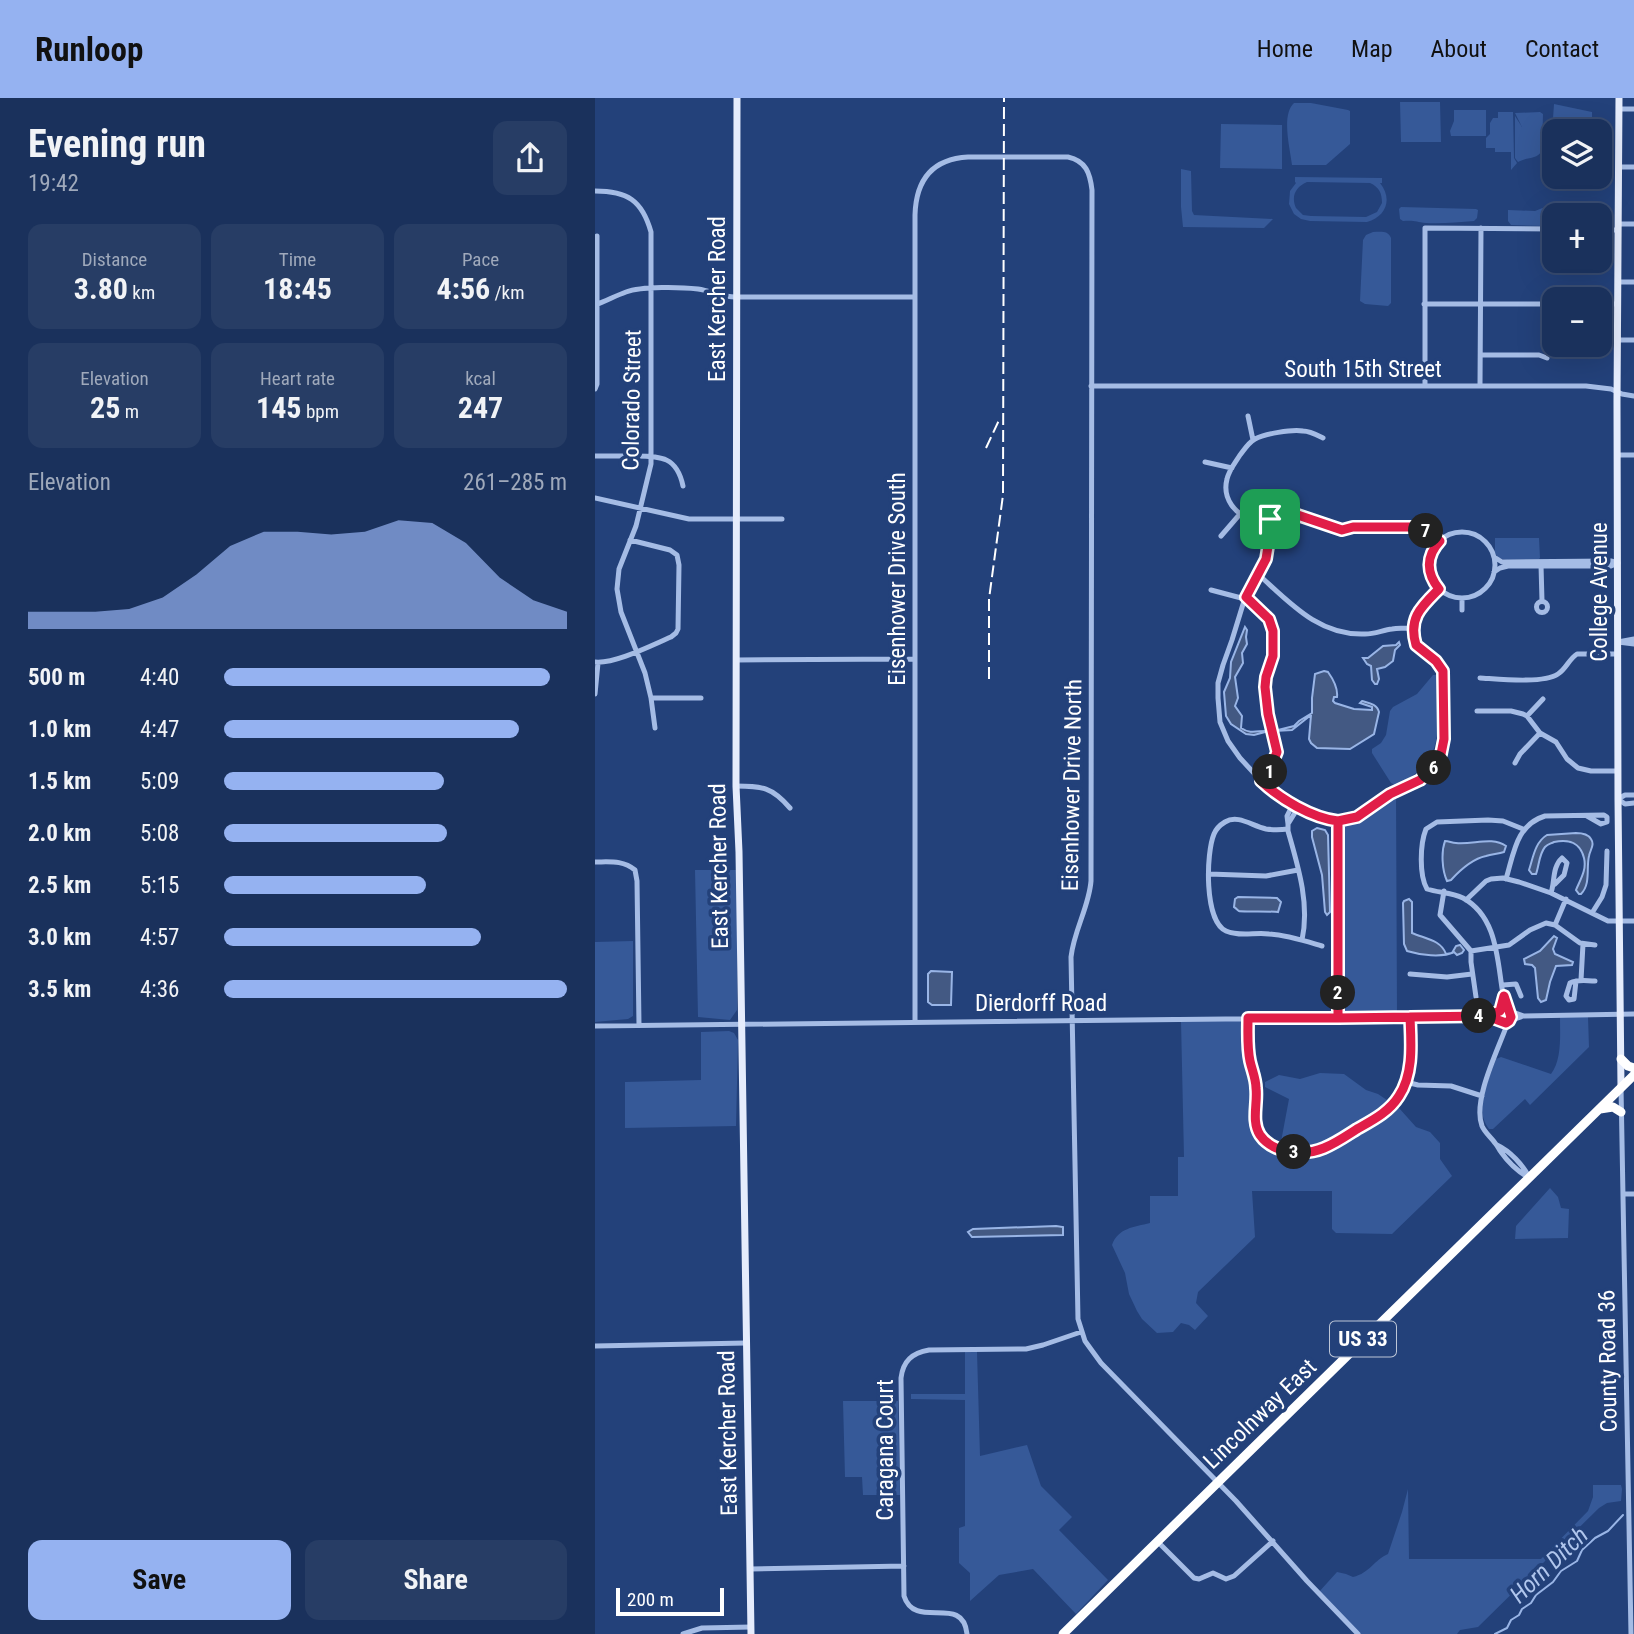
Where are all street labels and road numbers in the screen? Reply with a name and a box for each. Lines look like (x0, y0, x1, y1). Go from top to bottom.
street label: East Kercher Road (704, 216, 731, 382)
street label: Colorado Street (617, 329, 647, 471)
street label: South 15th Street (1284, 356, 1442, 383)
street label: Eisenhower Drive South (884, 472, 911, 686)
street label: College Avenue (1586, 522, 1613, 662)
street label: Eisenhower Drive North (1057, 679, 1087, 891)
street label: East Kercher Road (704, 783, 734, 949)
street label: Dierdorff Road (975, 990, 1107, 1017)
street label: County Road 36 (1593, 1289, 1623, 1433)
road number: US 33 (1330, 1322, 1396, 1356)
street label: East Kercher Road (713, 1350, 743, 1516)
street label: Lincolnway East (1198, 1353, 1322, 1475)
street label: Caragana Court (872, 1379, 899, 1521)

